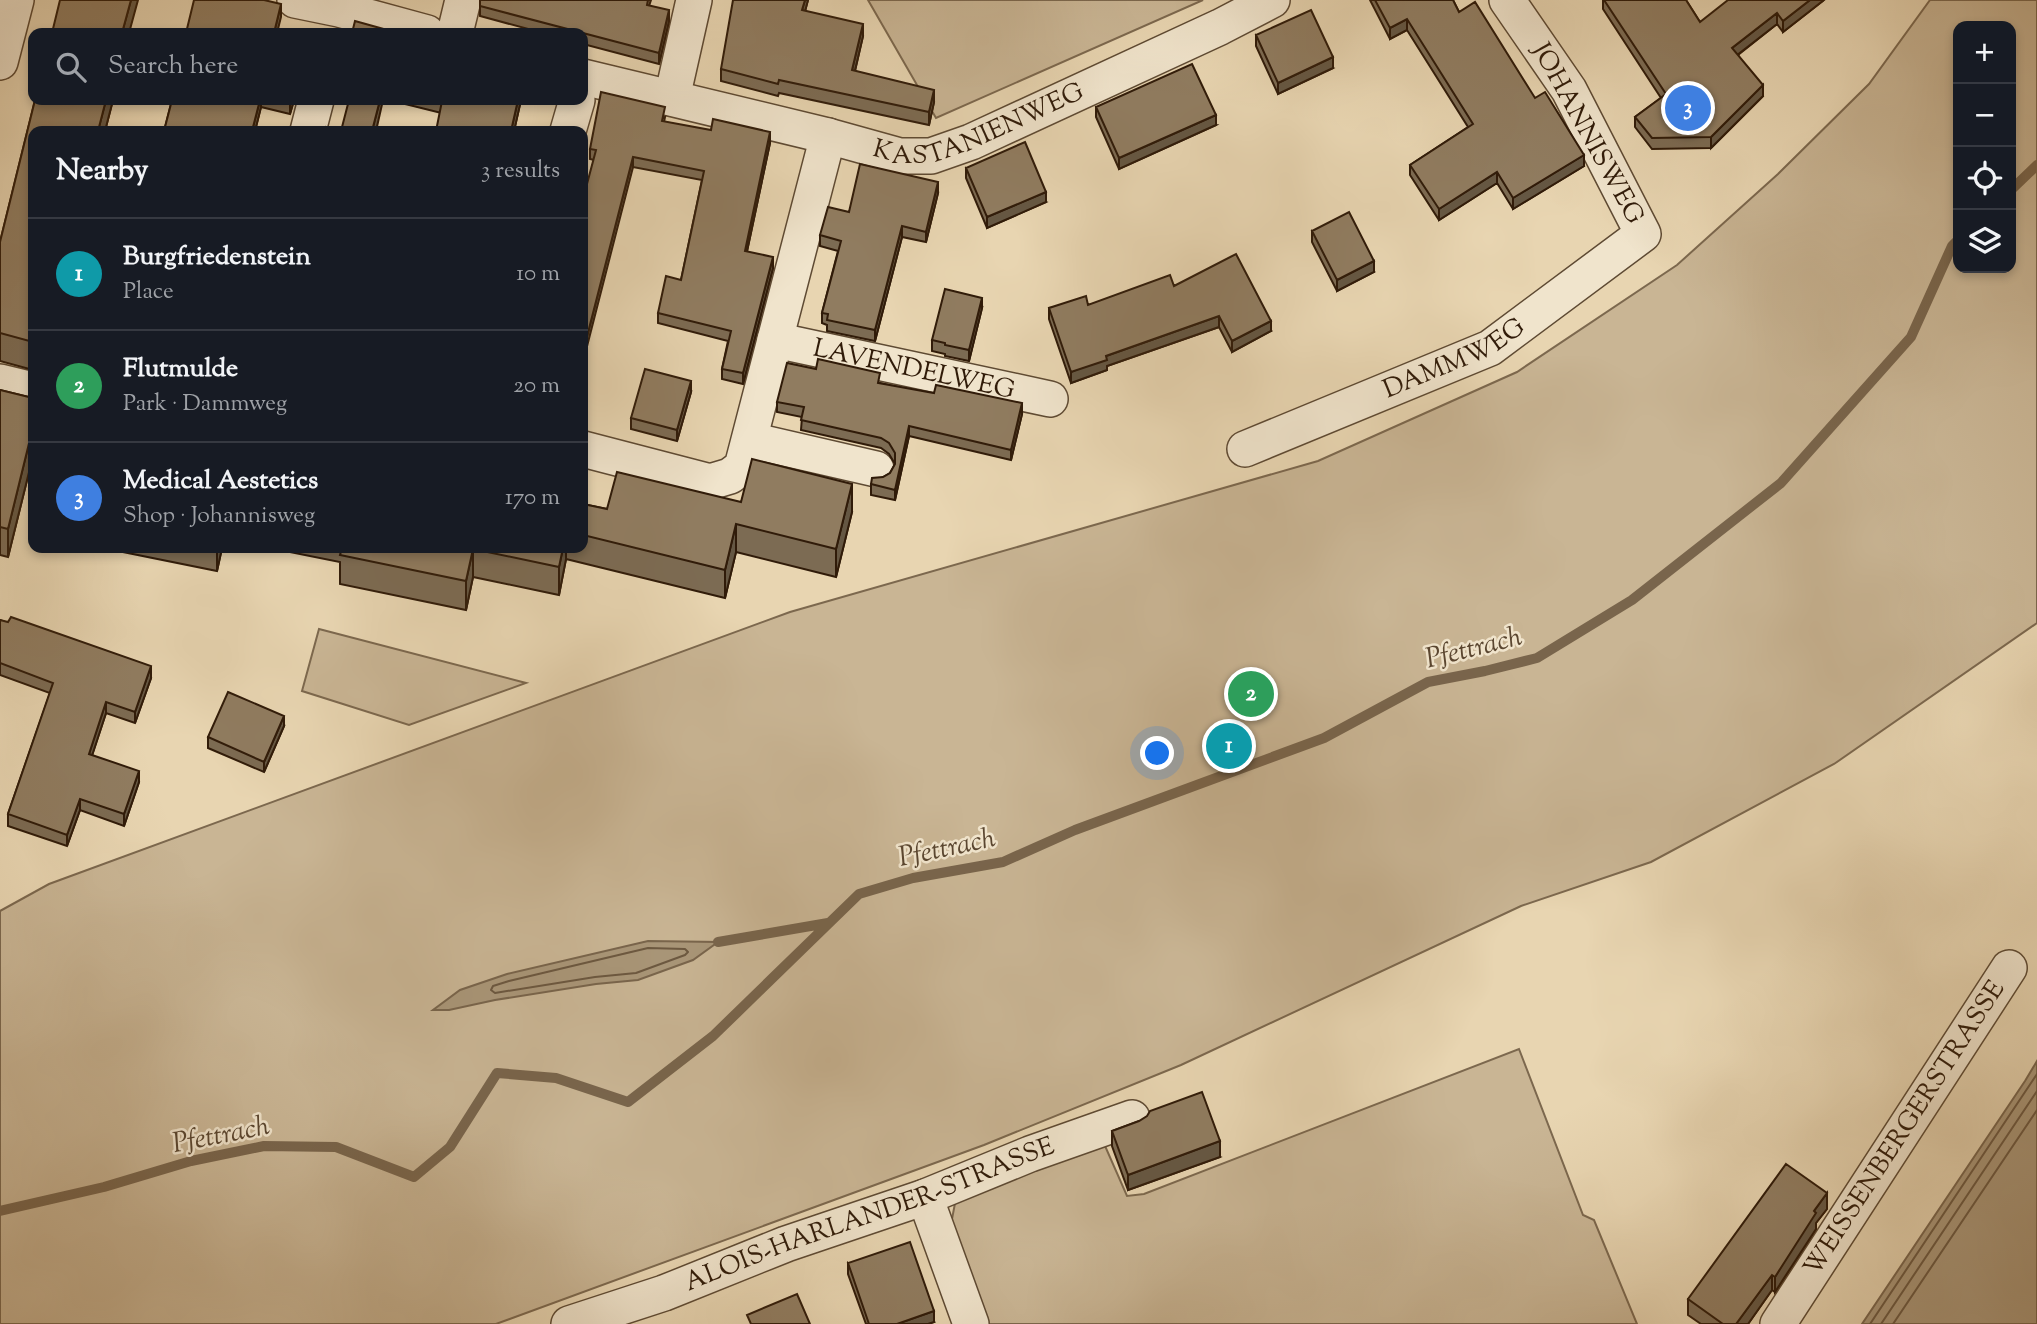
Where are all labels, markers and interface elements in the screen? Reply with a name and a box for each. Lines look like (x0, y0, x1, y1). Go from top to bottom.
map controls (1953, 21, 2016, 273)
button: + (1953, 21, 2016, 84)
search box (28, 28, 588, 105)
street label: JOHANNISWEG (1521, 35, 1652, 231)
icon: search (52, 48, 90, 86)
text: Search here (108, 48, 238, 85)
street label: KASTANIENWEG (868, 74, 1090, 175)
pin: 3 (1665, 82, 1711, 134)
button: − (1953, 84, 2016, 147)
button: locate (1953, 147, 2016, 210)
text: Nearby (56, 150, 148, 193)
text: 3 results (481, 155, 560, 188)
button: layers (1953, 210, 2016, 273)
text: Burgfriedenstein (123, 239, 311, 276)
text: 1 (75, 258, 83, 291)
text: 10 m (516, 258, 560, 291)
text: Place (123, 276, 174, 309)
street label: DAMMWEG (1377, 309, 1533, 409)
street label: LAVENDELWEG (810, 330, 1018, 409)
text: Flutmulde (123, 351, 238, 388)
text: 2 (74, 370, 84, 403)
text: 20 m (513, 370, 560, 403)
text: Park · Dammweg (123, 388, 287, 421)
text: Medical Aestetics (123, 463, 318, 500)
text: 3 (74, 482, 84, 515)
text: 170 m (505, 482, 560, 515)
text: Shop · Johannisweg (123, 500, 315, 533)
water label: Pfettrach (1422, 618, 1527, 680)
pin: 2 (1228, 668, 1274, 720)
pin: 1 (1206, 720, 1252, 772)
your location (1140, 736, 1174, 770)
water label: Pfettrach (895, 819, 1000, 879)
street label: WEISSENBERGERSTRASSE (1795, 973, 2015, 1284)
water label: Pfettrach (169, 1107, 273, 1165)
street label: ALOIS-HARLANDER-STRASSE (679, 1128, 1060, 1301)

